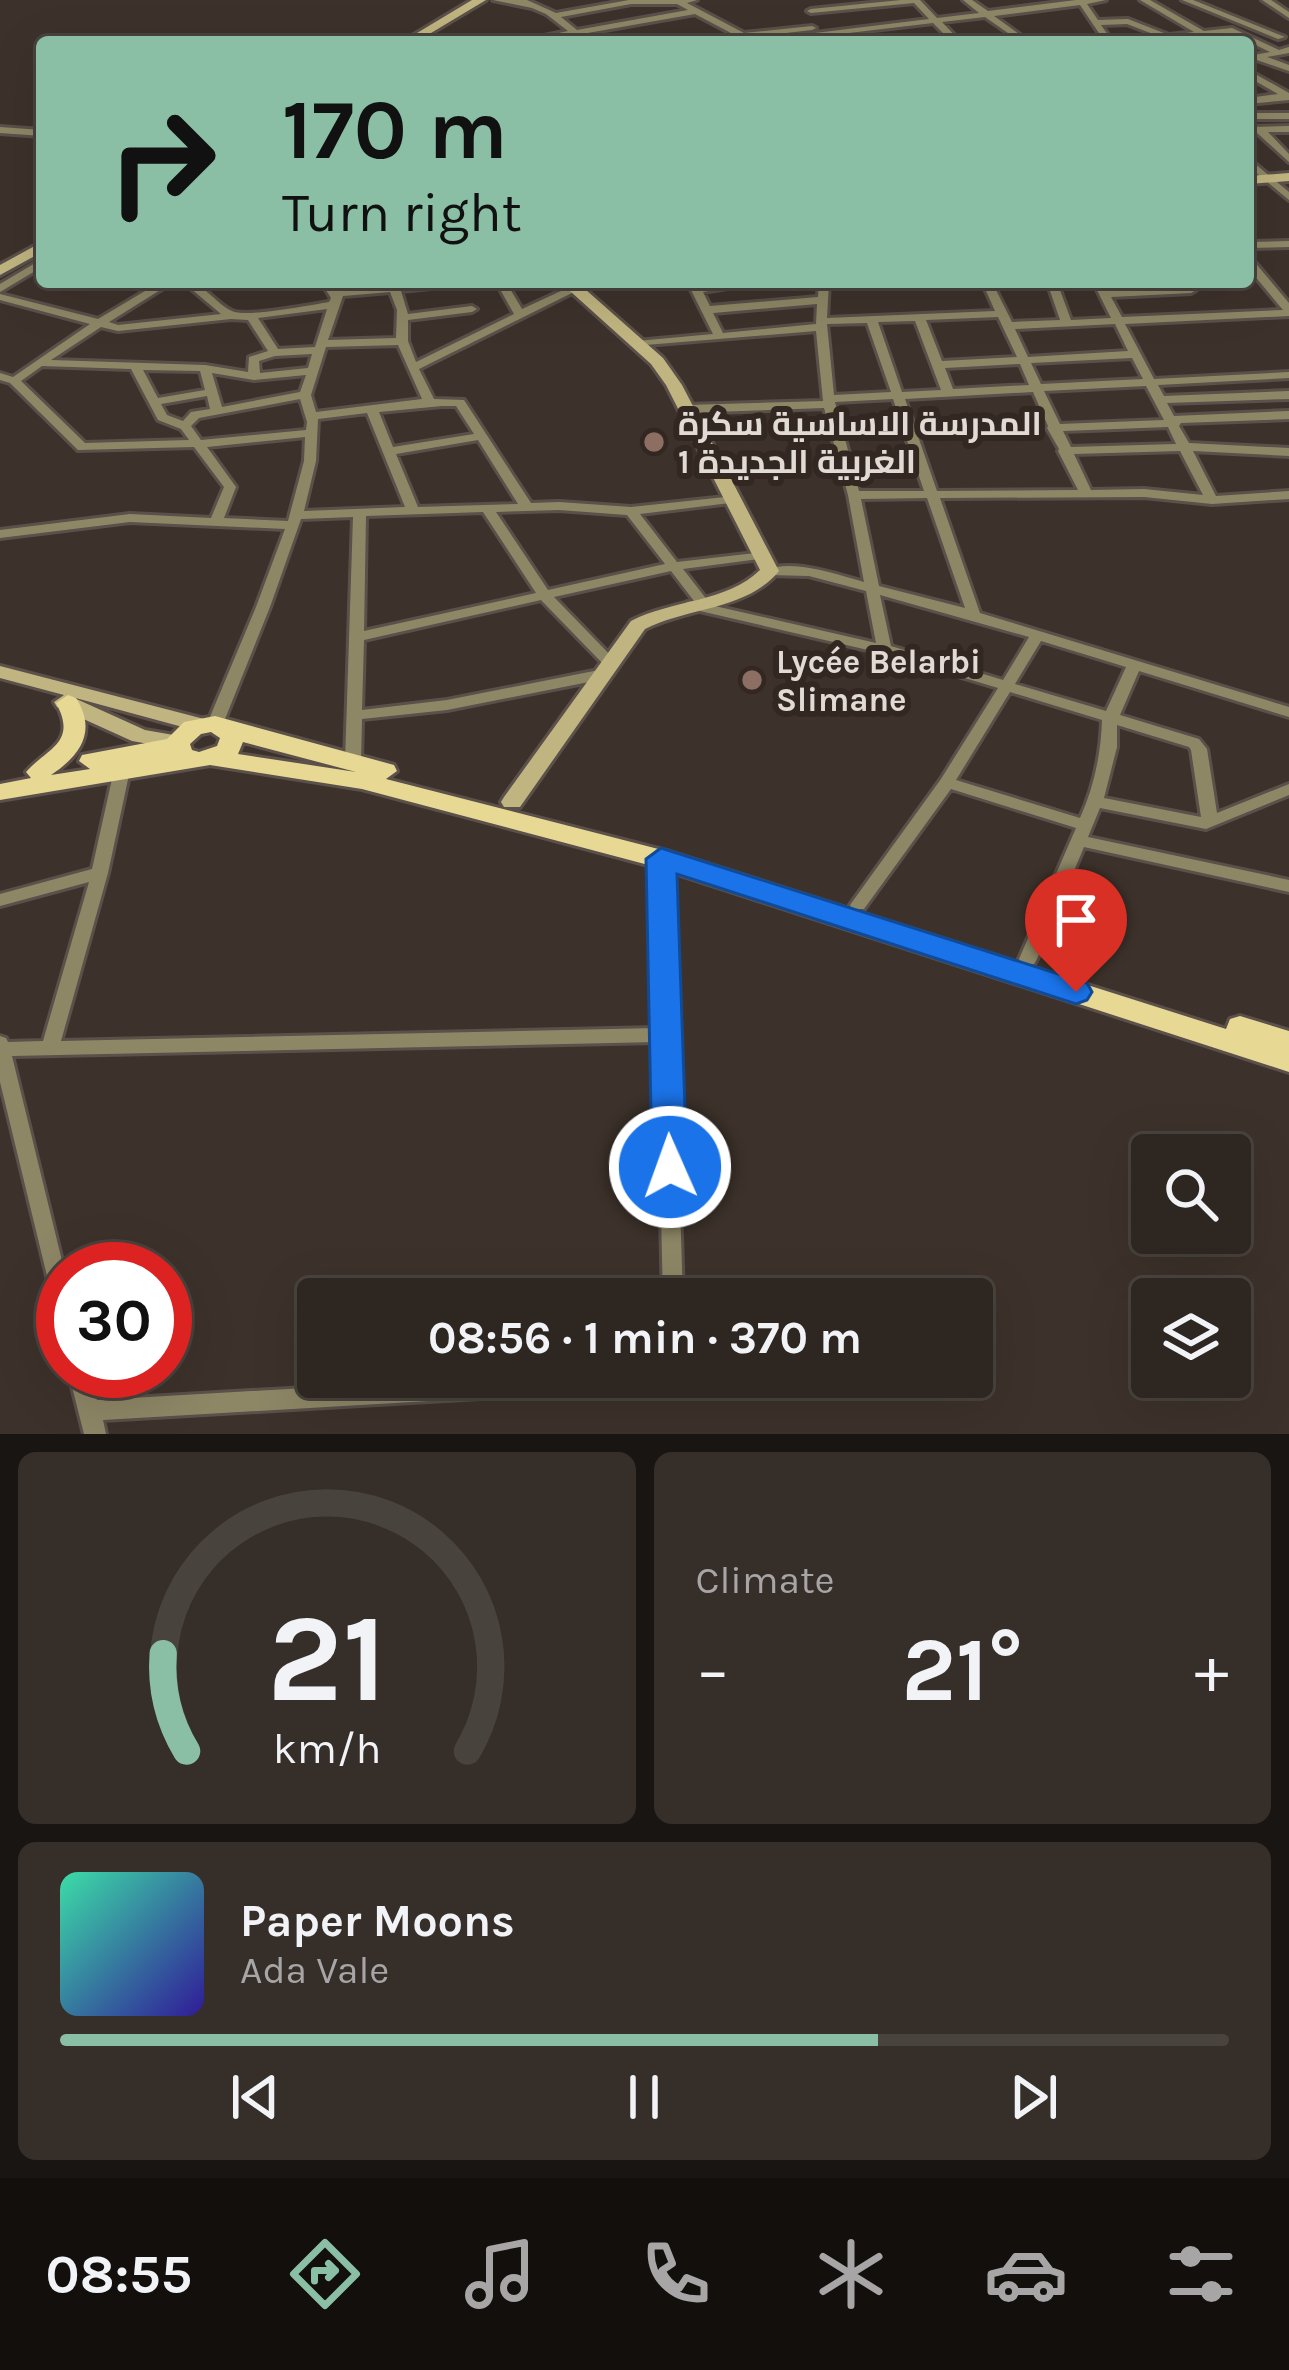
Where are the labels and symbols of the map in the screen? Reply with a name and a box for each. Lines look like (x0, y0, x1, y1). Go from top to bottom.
place label: المدرسة الاساسية سكرة الغربية الجديدة 1 (678, 405, 1042, 481)
marker: المدرسة الاساسية سكرة الغربية الجديدة 1 (641, 429, 667, 455)
place label: Lycée Belarbi Slimane (776, 643, 981, 719)
marker: Lycée Belarbi Slimane (739, 667, 765, 693)
pin (1025, 869, 1127, 992)
position arrow (607, 1104, 733, 1230)
speed limit sign: 30 (36, 1242, 192, 1398)

